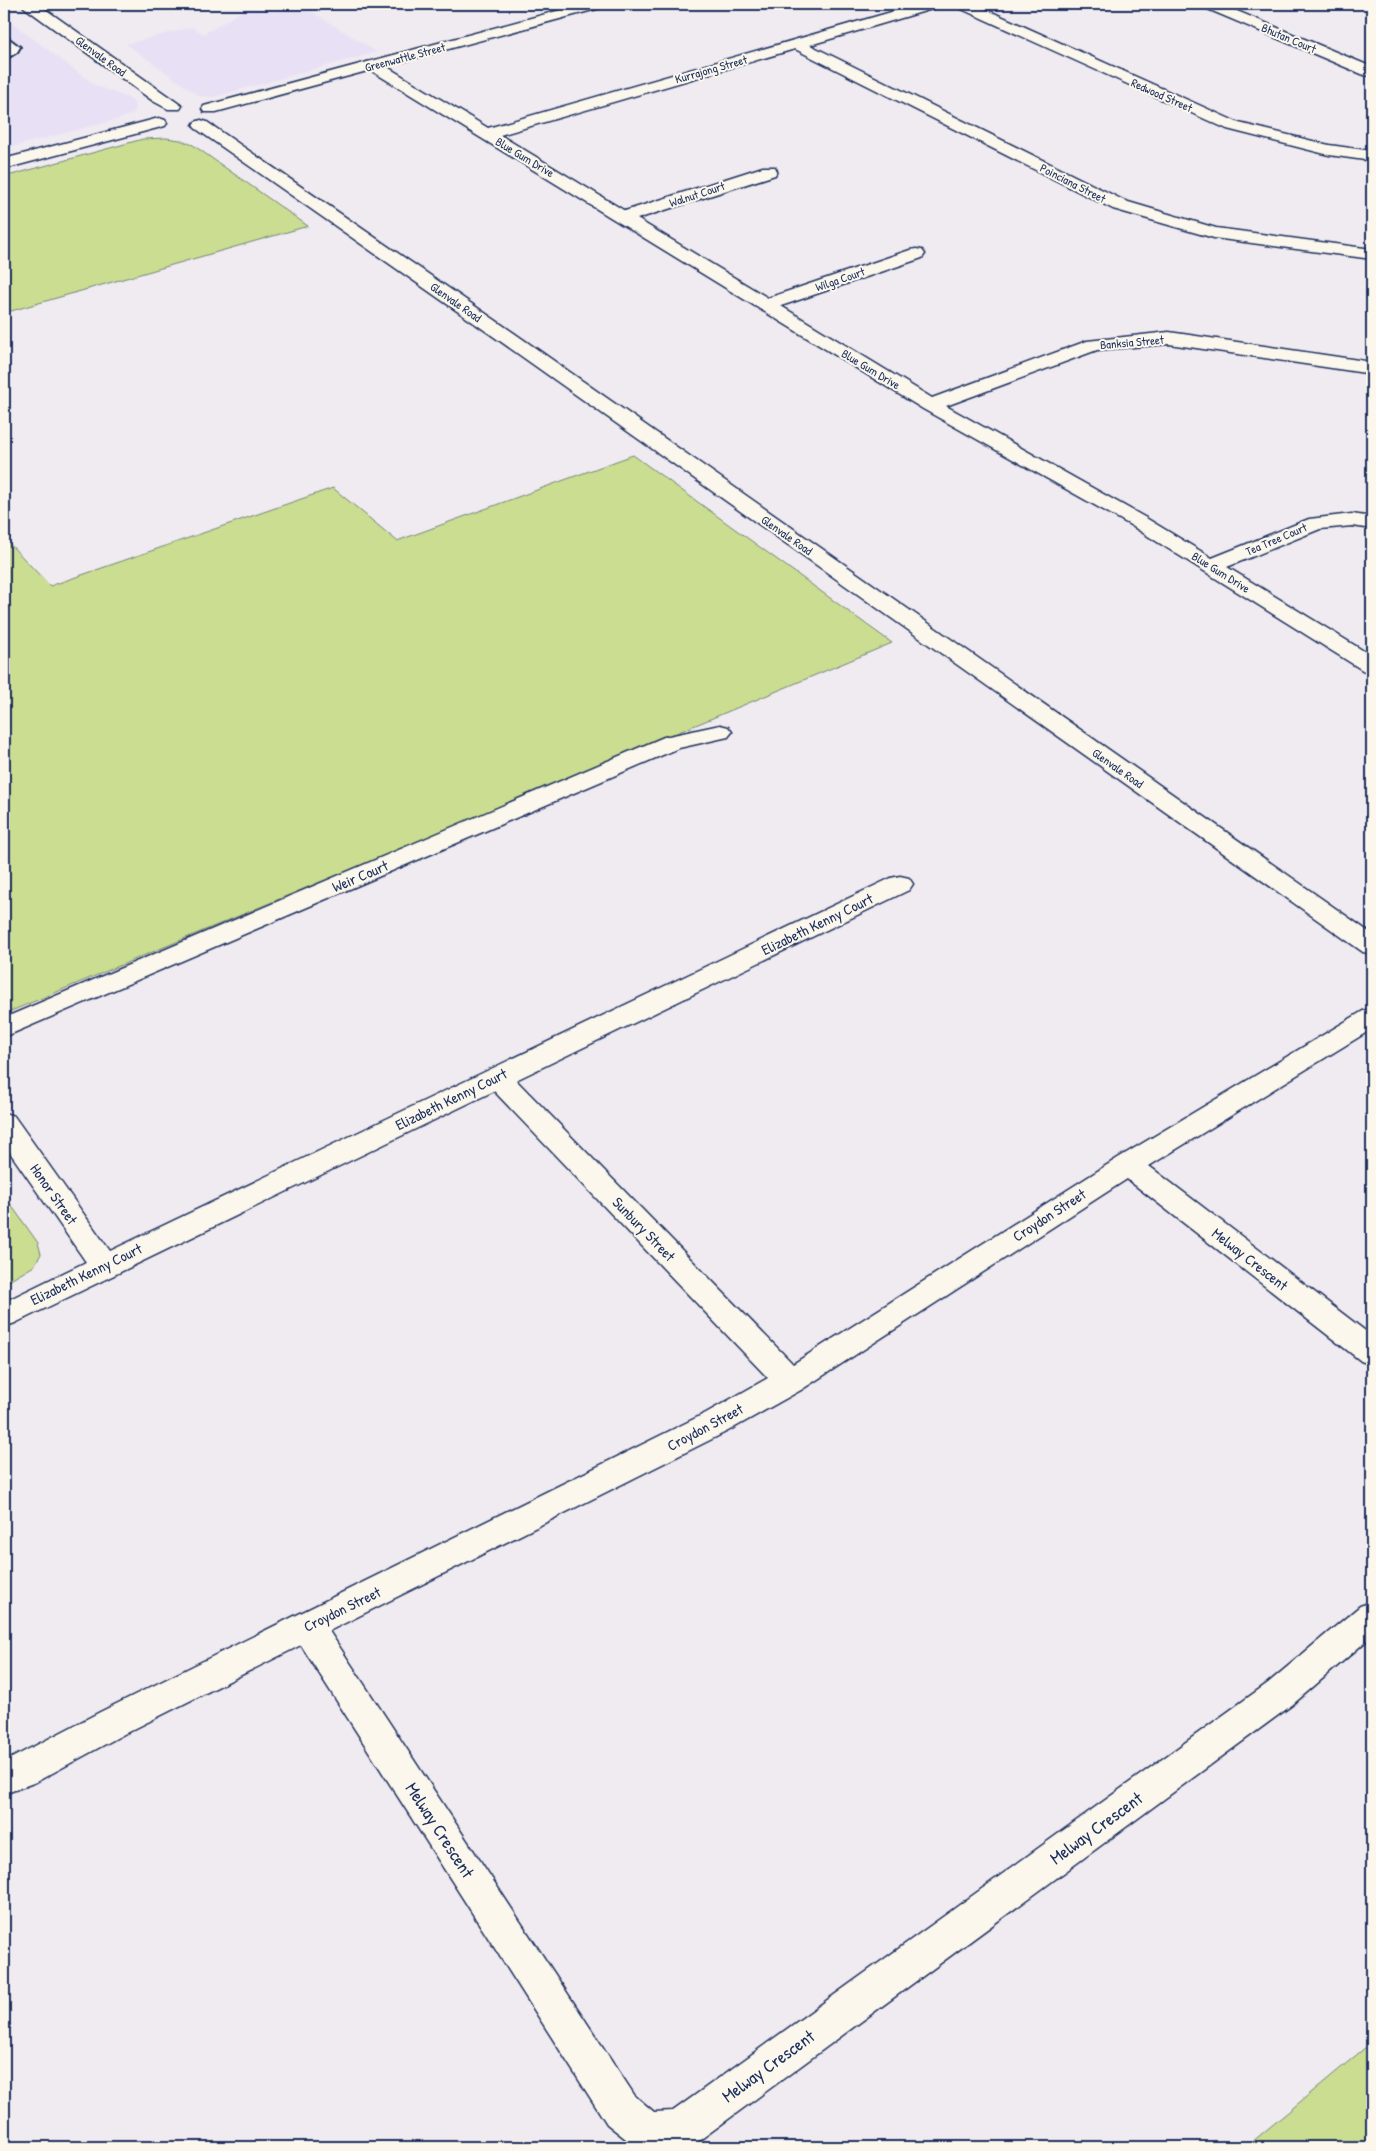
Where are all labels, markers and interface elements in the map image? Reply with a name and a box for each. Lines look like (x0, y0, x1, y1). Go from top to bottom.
street label: Bhutan Court (1259, 19, 1320, 57)
street label: Glenvale Road (72, 32, 130, 80)
street label: Greenwattle Street (363, 38, 448, 76)
street label: Kurrajong Street (673, 50, 750, 87)
street label: Redwood Street (1129, 74, 1196, 116)
street label: Blue Gum Drive (492, 133, 558, 181)
street label: Poinciana Street (1037, 159, 1110, 207)
street label: Walnut Court (667, 177, 728, 211)
street label: Wilga Court (813, 262, 868, 295)
street label: Glenvale Road (427, 278, 485, 326)
street label: Banksia Street (1099, 331, 1165, 353)
street label: Blue Gum Drive (838, 345, 904, 393)
street label: Glenvale Road (758, 511, 816, 559)
street label: Tea Tree Court (1243, 518, 1310, 560)
street label: Blue Gum Drive (1189, 547, 1254, 597)
street label: Glenvale Road (1089, 744, 1147, 792)
street label: Weir Court (329, 854, 392, 897)
street label: Elizabeth Kenny Court (758, 888, 877, 960)
street label: Elizabeth Kenny Court (392, 1063, 511, 1135)
street label: Honor Street (25, 1159, 83, 1229)
street label: Croydon Street (1008, 1183, 1090, 1247)
street label: Sunbury Street (608, 1192, 681, 1267)
street label: Melway Crescent (1208, 1223, 1293, 1296)
street label: Elizabeth Kenny Court (27, 1238, 146, 1310)
street label: Croydon Street (663, 1398, 748, 1456)
street label: Croydon Street (300, 1581, 385, 1637)
street label: Melway Crescent (400, 1777, 481, 1883)
street label: Melway Crescent (1044, 1785, 1148, 1870)
street label: Melway Crescent (716, 2023, 820, 2108)

